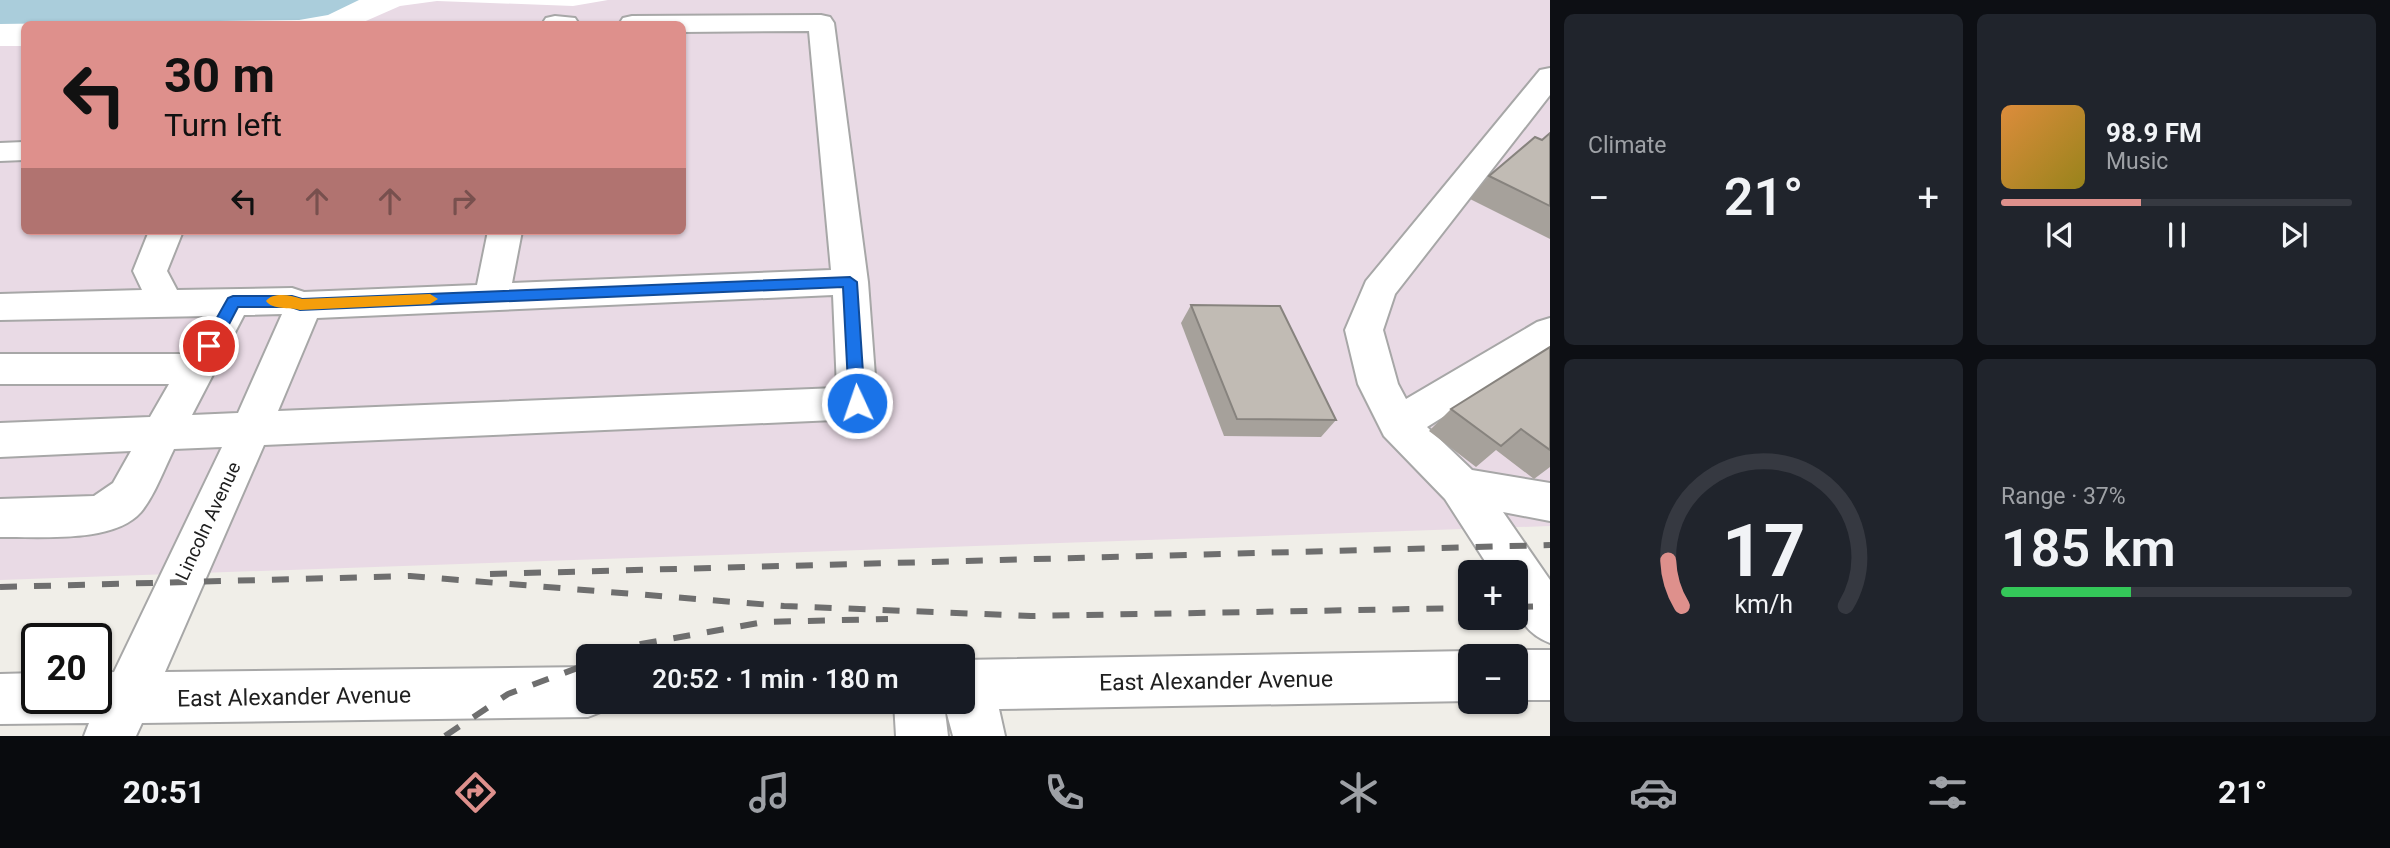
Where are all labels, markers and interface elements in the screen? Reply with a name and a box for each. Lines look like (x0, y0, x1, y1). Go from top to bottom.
text: 30 m (164, 47, 275, 104)
icon: left (49, 49, 140, 140)
text: Turn left (164, 106, 282, 144)
text: 98.9 FM (2106, 118, 2202, 148)
text: Climate (1588, 132, 1667, 159)
text: Music (2106, 148, 2168, 175)
text: 21° (1724, 167, 1803, 228)
text: − (1588, 176, 1610, 220)
text: + (1917, 176, 1939, 220)
icon: left (225, 182, 263, 220)
icon: ahead (298, 182, 336, 220)
icon: ahead (371, 182, 409, 220)
icon: right (444, 182, 482, 220)
icon: previous (2041, 216, 2079, 254)
icon: pause (2158, 216, 2196, 254)
icon: next (2275, 216, 2313, 254)
pin (179, 316, 239, 376)
icon: arrive (190, 327, 228, 365)
position arrow (820, 366, 894, 440)
street label: Lincoln Avenue (171, 458, 245, 584)
text: Range · 37% (2001, 483, 2126, 510)
text: 17 (1722, 509, 1805, 595)
text: 185 km (2001, 518, 2176, 579)
map controls (1458, 560, 1528, 714)
button: + (1458, 560, 1528, 630)
text: km/h (1734, 590, 1793, 619)
speed limit sign: 20 (21, 623, 112, 714)
button: − (1458, 644, 1528, 714)
text: 20:52 · 1 min · 180 m (652, 664, 899, 694)
street label: East Alexander Avenue (1099, 665, 1333, 697)
street label: East Alexander Avenue (177, 681, 411, 713)
icon: directions (451, 768, 500, 817)
icon: music (745, 768, 794, 817)
icon: phone (1040, 768, 1089, 817)
icon: climate (1334, 768, 1383, 817)
icon: car (1629, 768, 1678, 817)
icon: filters (1923, 768, 1972, 817)
text: 20:51 (123, 773, 205, 811)
text: 21° (2218, 773, 2267, 811)

